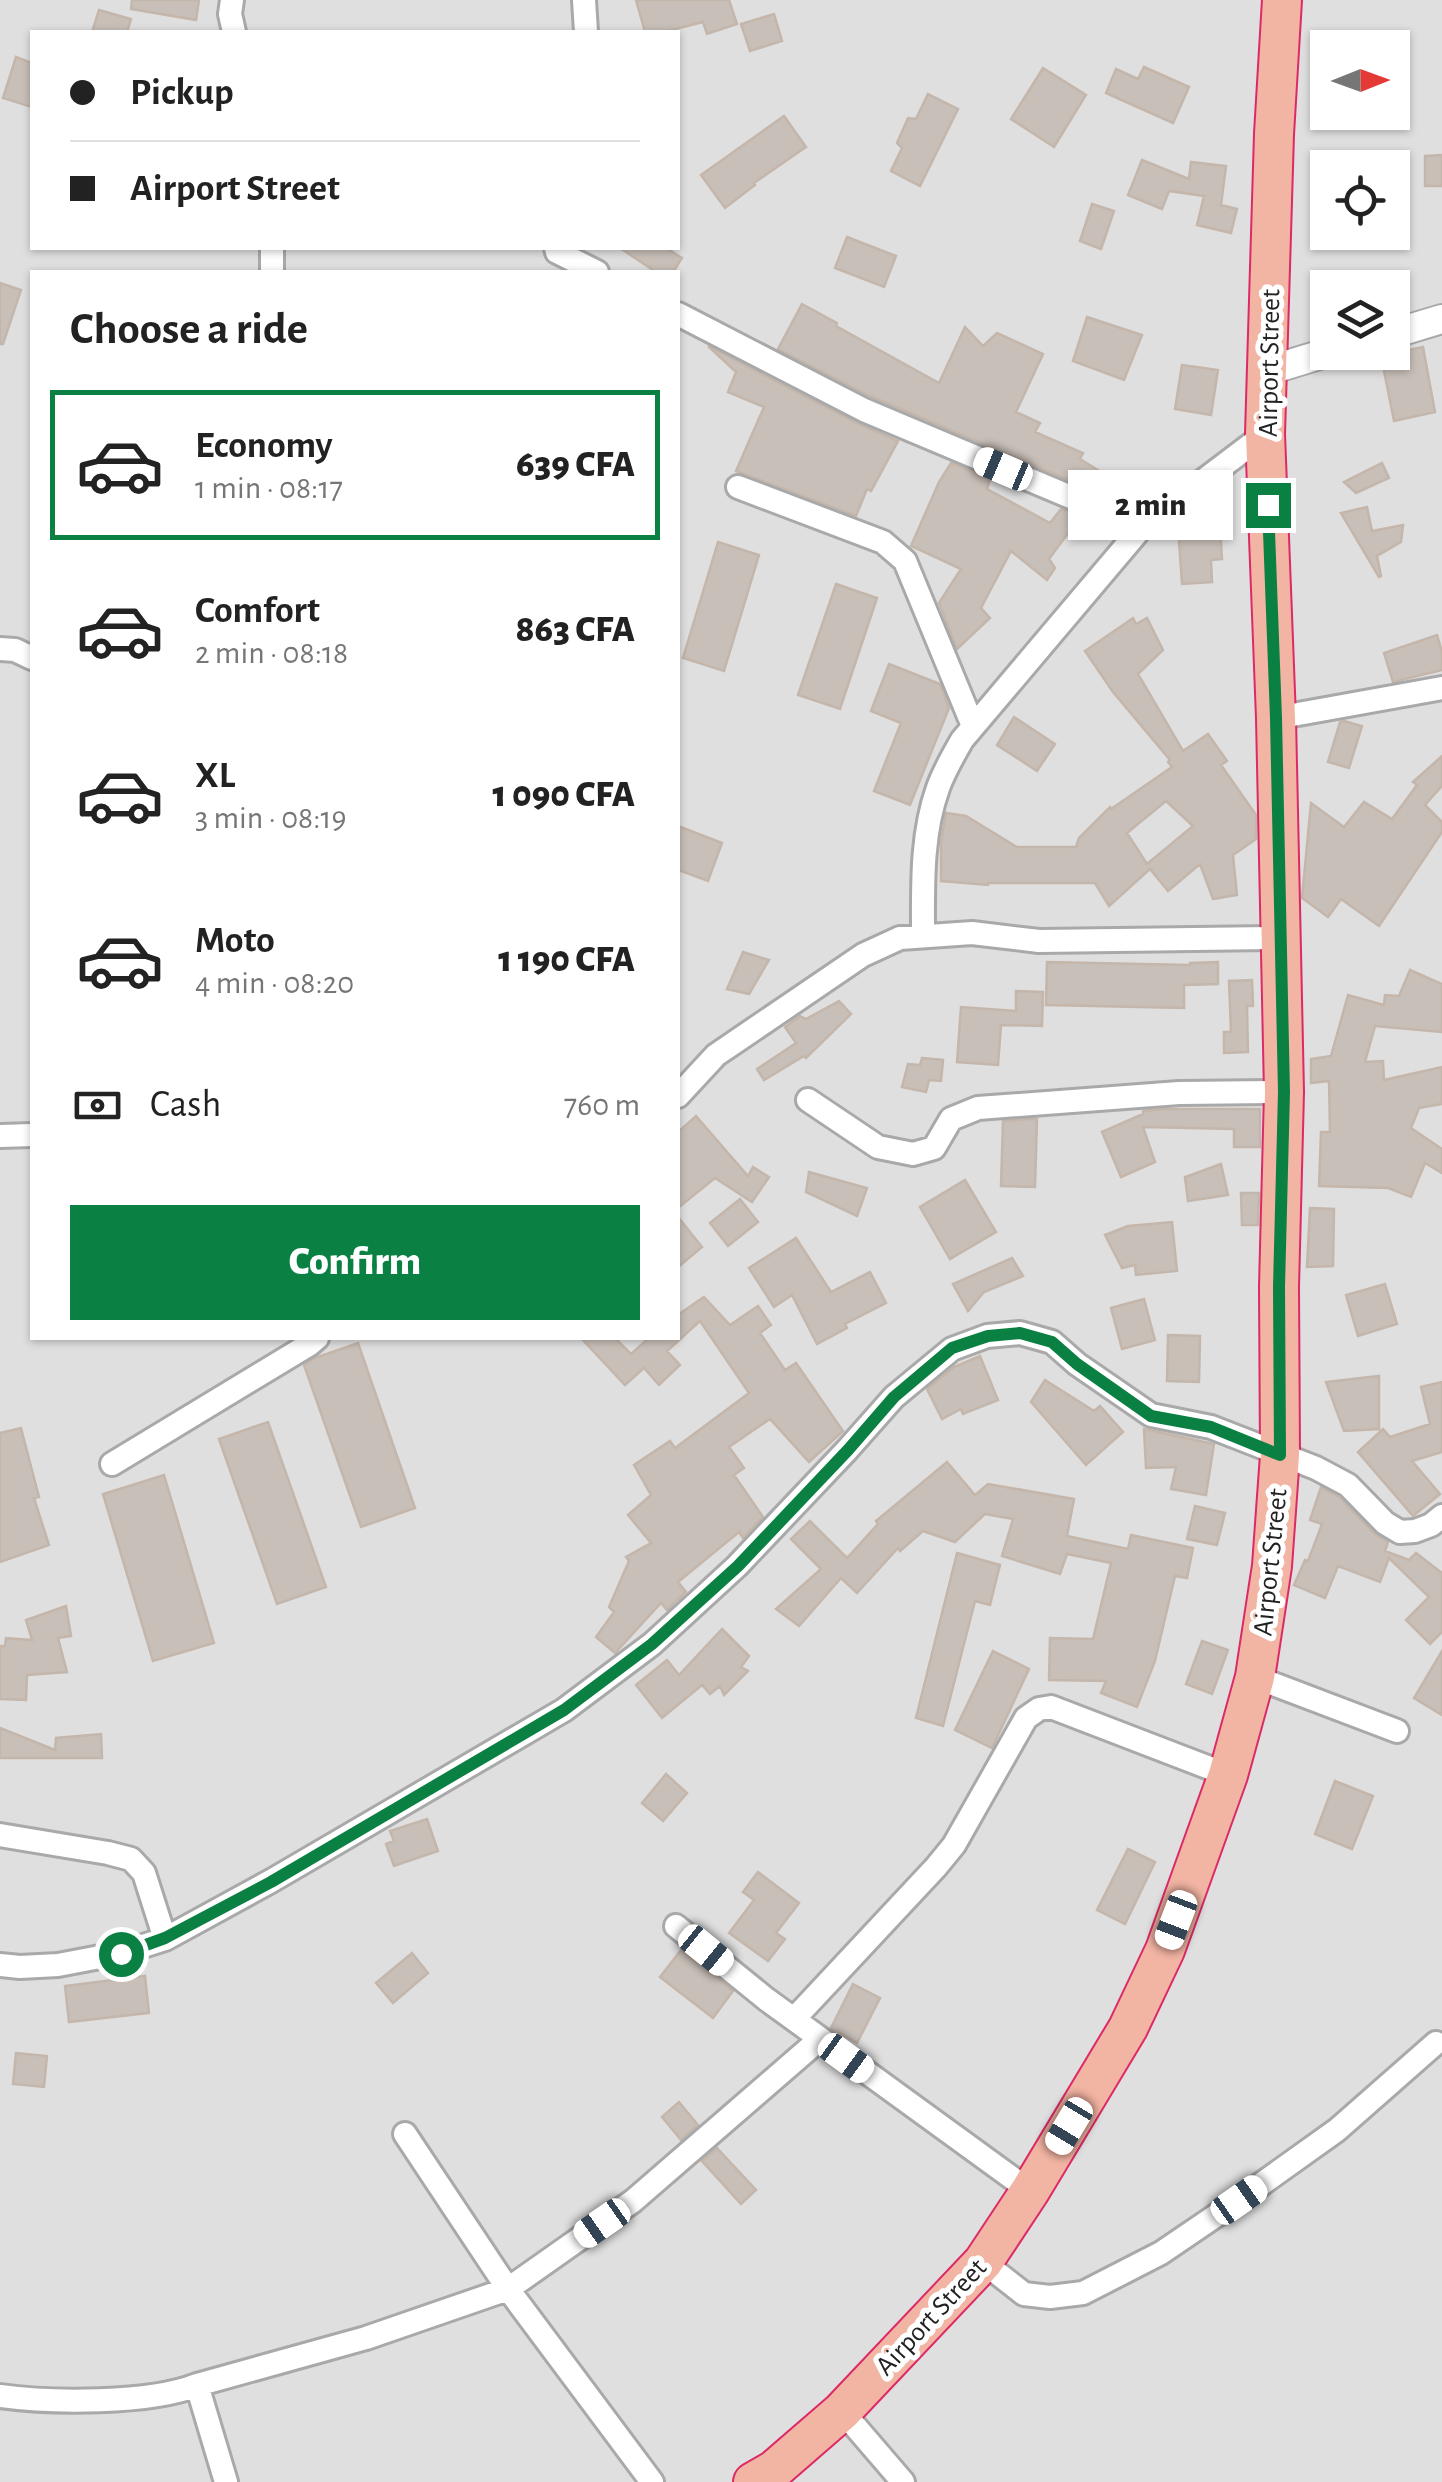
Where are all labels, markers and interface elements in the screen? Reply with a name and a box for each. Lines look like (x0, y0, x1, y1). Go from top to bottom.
north arrow (1310, 30, 1410, 130)
map controls (1310, 30, 1410, 370)
text: Pickup (130, 74, 234, 112)
button: locate (1310, 150, 1410, 250)
text: Airport Street (130, 170, 340, 208)
button: layers (1310, 270, 1410, 370)
street label: Airport Street (1255, 289, 1285, 437)
text: Choose a ride (70, 307, 308, 352)
icon: car (75, 420, 165, 510)
text: Economy (195, 427, 333, 465)
car (970, 443, 1036, 495)
text: 639 CFA (516, 446, 635, 484)
callout: 2 min (1068, 470, 1233, 540)
text: 1 min · 08:17 (195, 472, 343, 504)
route end (1246, 483, 1291, 528)
text: 2 min (1115, 489, 1186, 521)
icon: car (75, 585, 165, 675)
text: Comfort (195, 592, 320, 630)
text: 863 CFA (516, 611, 635, 649)
text: 2 min · 08:18 (195, 637, 348, 669)
icon: car (75, 750, 165, 840)
text: XL (195, 757, 235, 795)
text: 1 090 CFA (492, 776, 635, 814)
text: 3 min · 08:19 (195, 802, 347, 834)
icon: car (75, 915, 165, 1005)
text: Moto (195, 922, 275, 960)
text: 1 190 CFA (498, 941, 635, 979)
text: 4 min · 08:20 (195, 967, 354, 999)
icon: cash (70, 1078, 125, 1133)
text: Cash (150, 1086, 221, 1124)
text: 760 m (564, 1089, 640, 1121)
button: Confirm (70, 1205, 640, 1320)
street label: Airport Street (1249, 1487, 1293, 1637)
car (1151, 1887, 1201, 1953)
car (673, 1919, 739, 1981)
route start (99, 1932, 144, 1977)
car (813, 2028, 879, 2088)
car (1041, 2093, 1097, 2159)
car (1206, 2171, 1272, 2229)
car (569, 2194, 635, 2252)
street label: Airport Street (871, 2254, 992, 2381)

